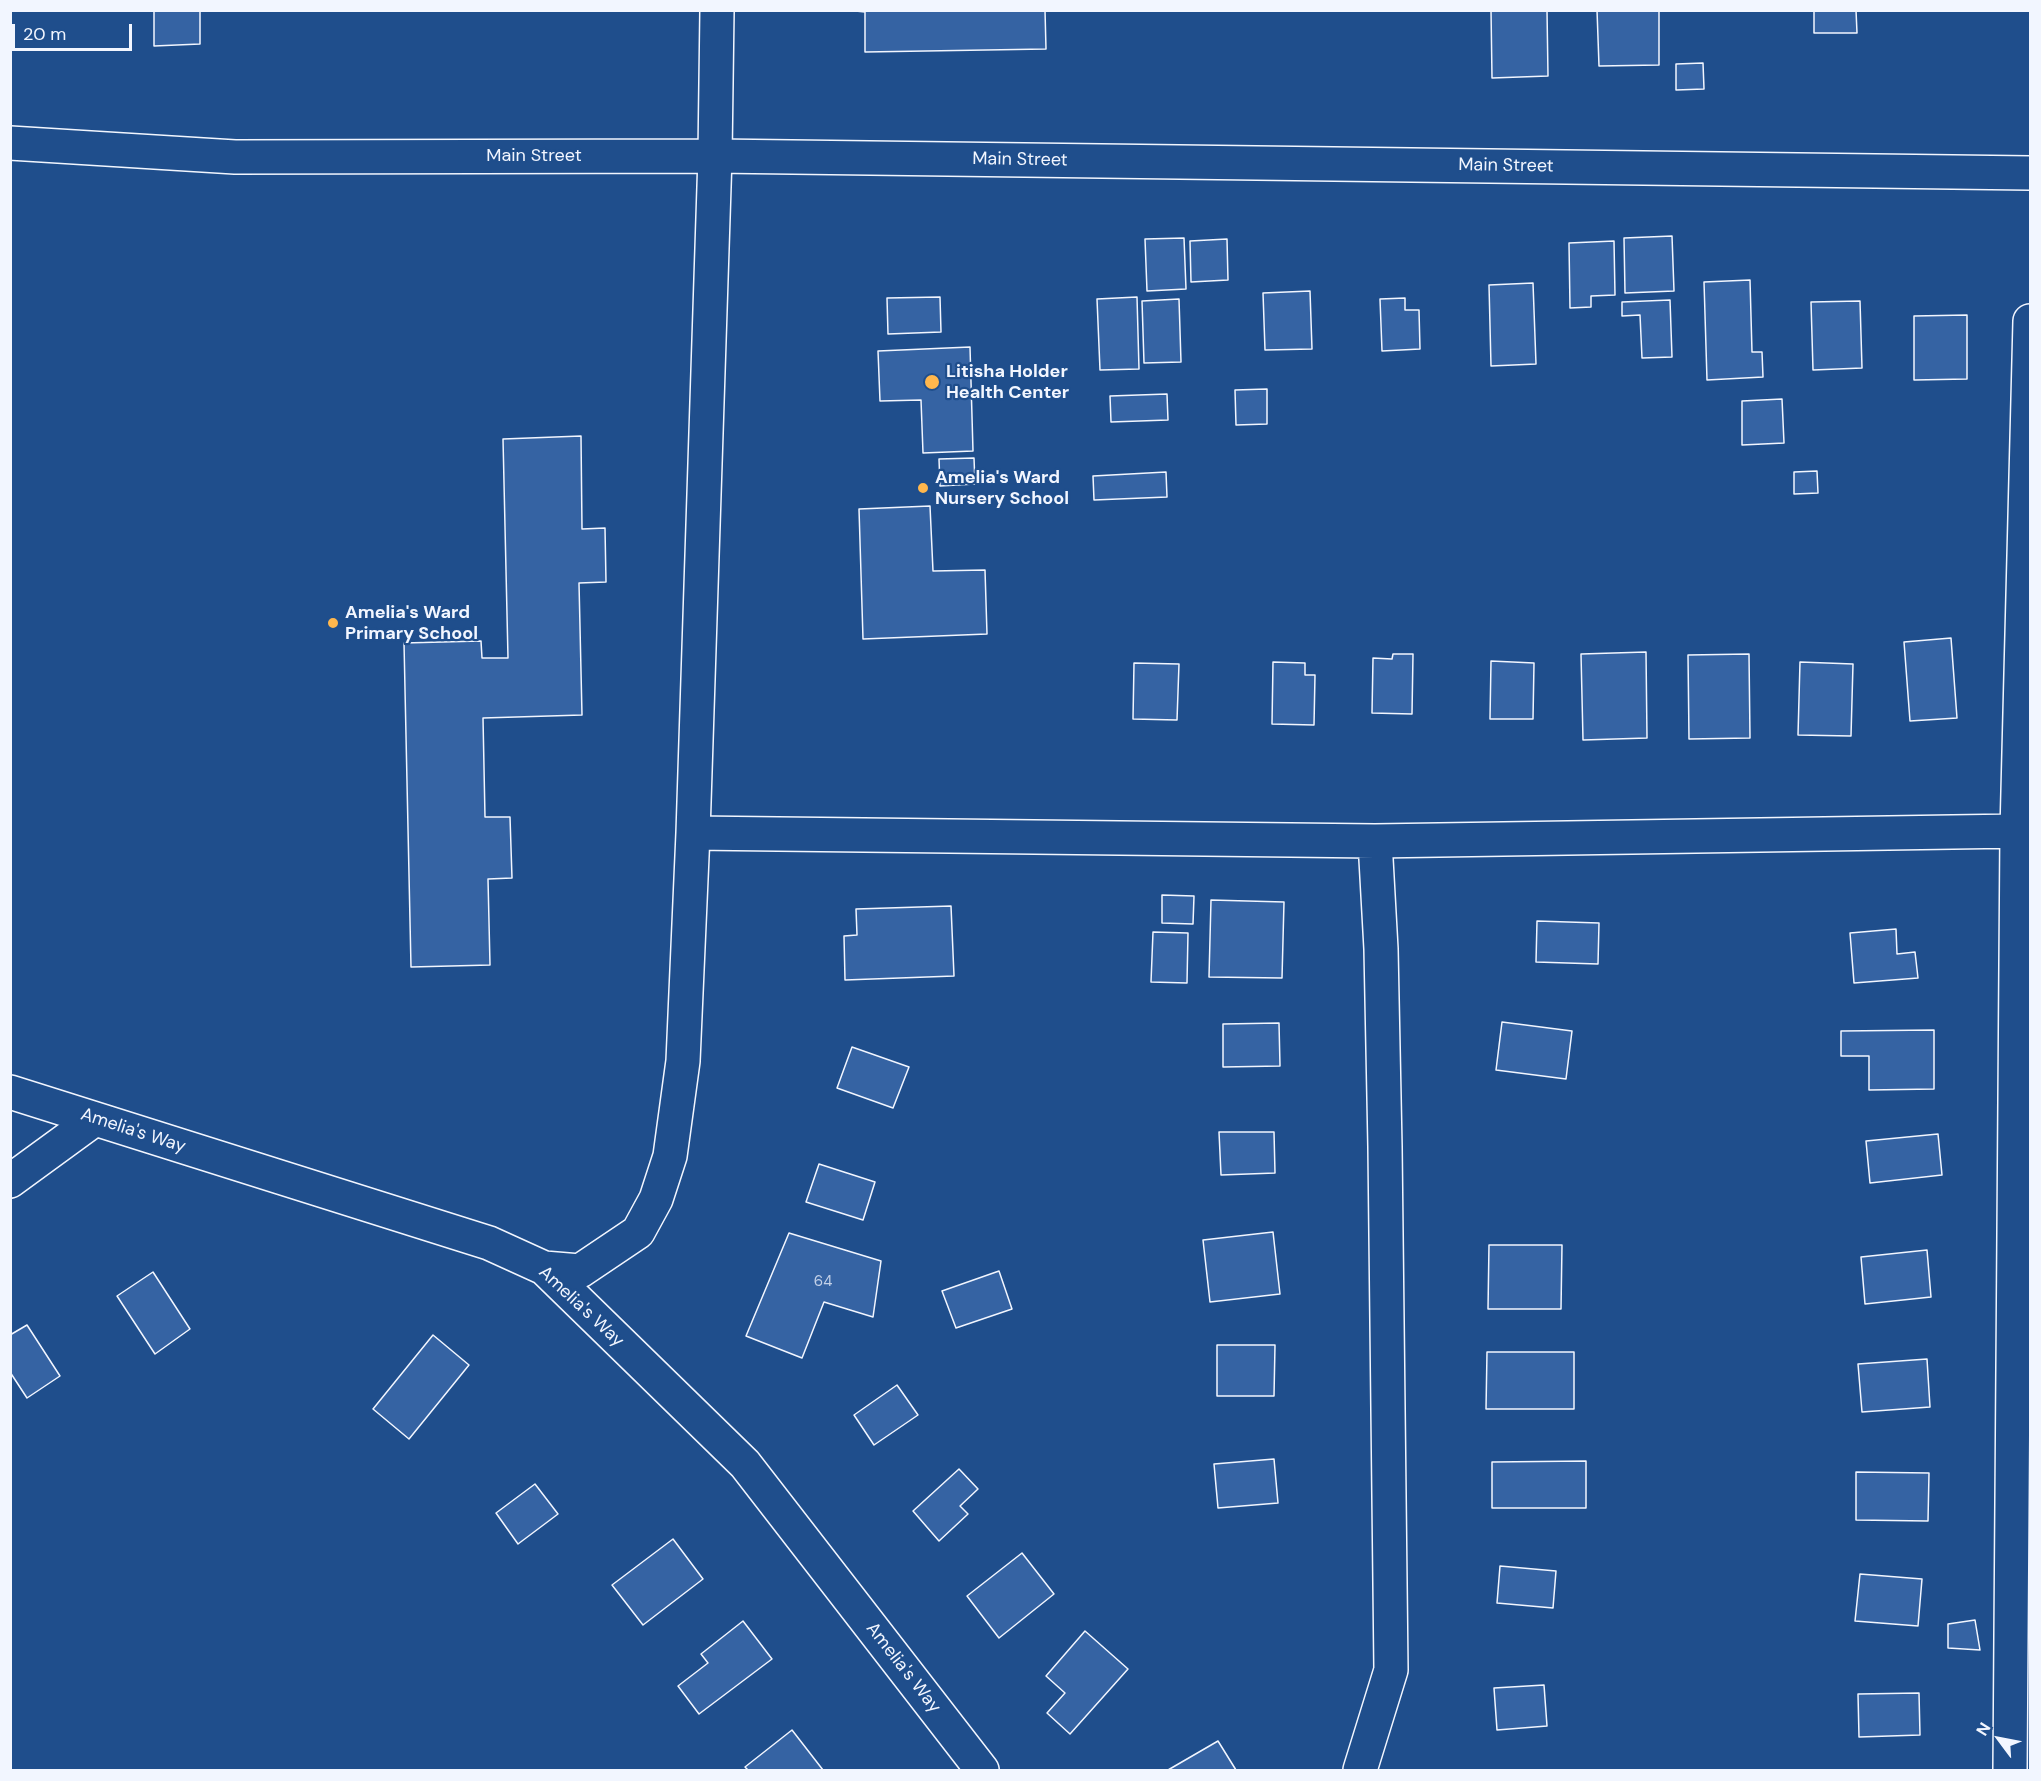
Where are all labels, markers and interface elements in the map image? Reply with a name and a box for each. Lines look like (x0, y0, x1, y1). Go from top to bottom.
scale bar (15, 12, 135, 50)
text: 20 m (23, 22, 66, 46)
street label: Main Street (486, 145, 582, 167)
street label: Main Street (972, 148, 1068, 172)
street label: Main Street (1458, 154, 1554, 178)
place label: Litisha Holder Health Center (946, 361, 1069, 404)
marker: Litisha Holder Health Center (923, 373, 941, 391)
place label: Amelia's Ward Nursery School (935, 467, 1069, 510)
marker: Amelia's Ward Nursery School (916, 481, 930, 495)
place label: Amelia's Ward Primary School (345, 602, 478, 644)
marker: Amelia's Ward Primary School (326, 616, 340, 630)
street label: Amelia's Way (78, 1104, 188, 1158)
street label: Amelia's Way (534, 1262, 628, 1352)
house number: 64 (814, 1273, 832, 1291)
street label: Amelia's Way (861, 1618, 945, 1718)
north arrow (1969, 1709, 2029, 1769)
text: N (1971, 1719, 1995, 1740)

